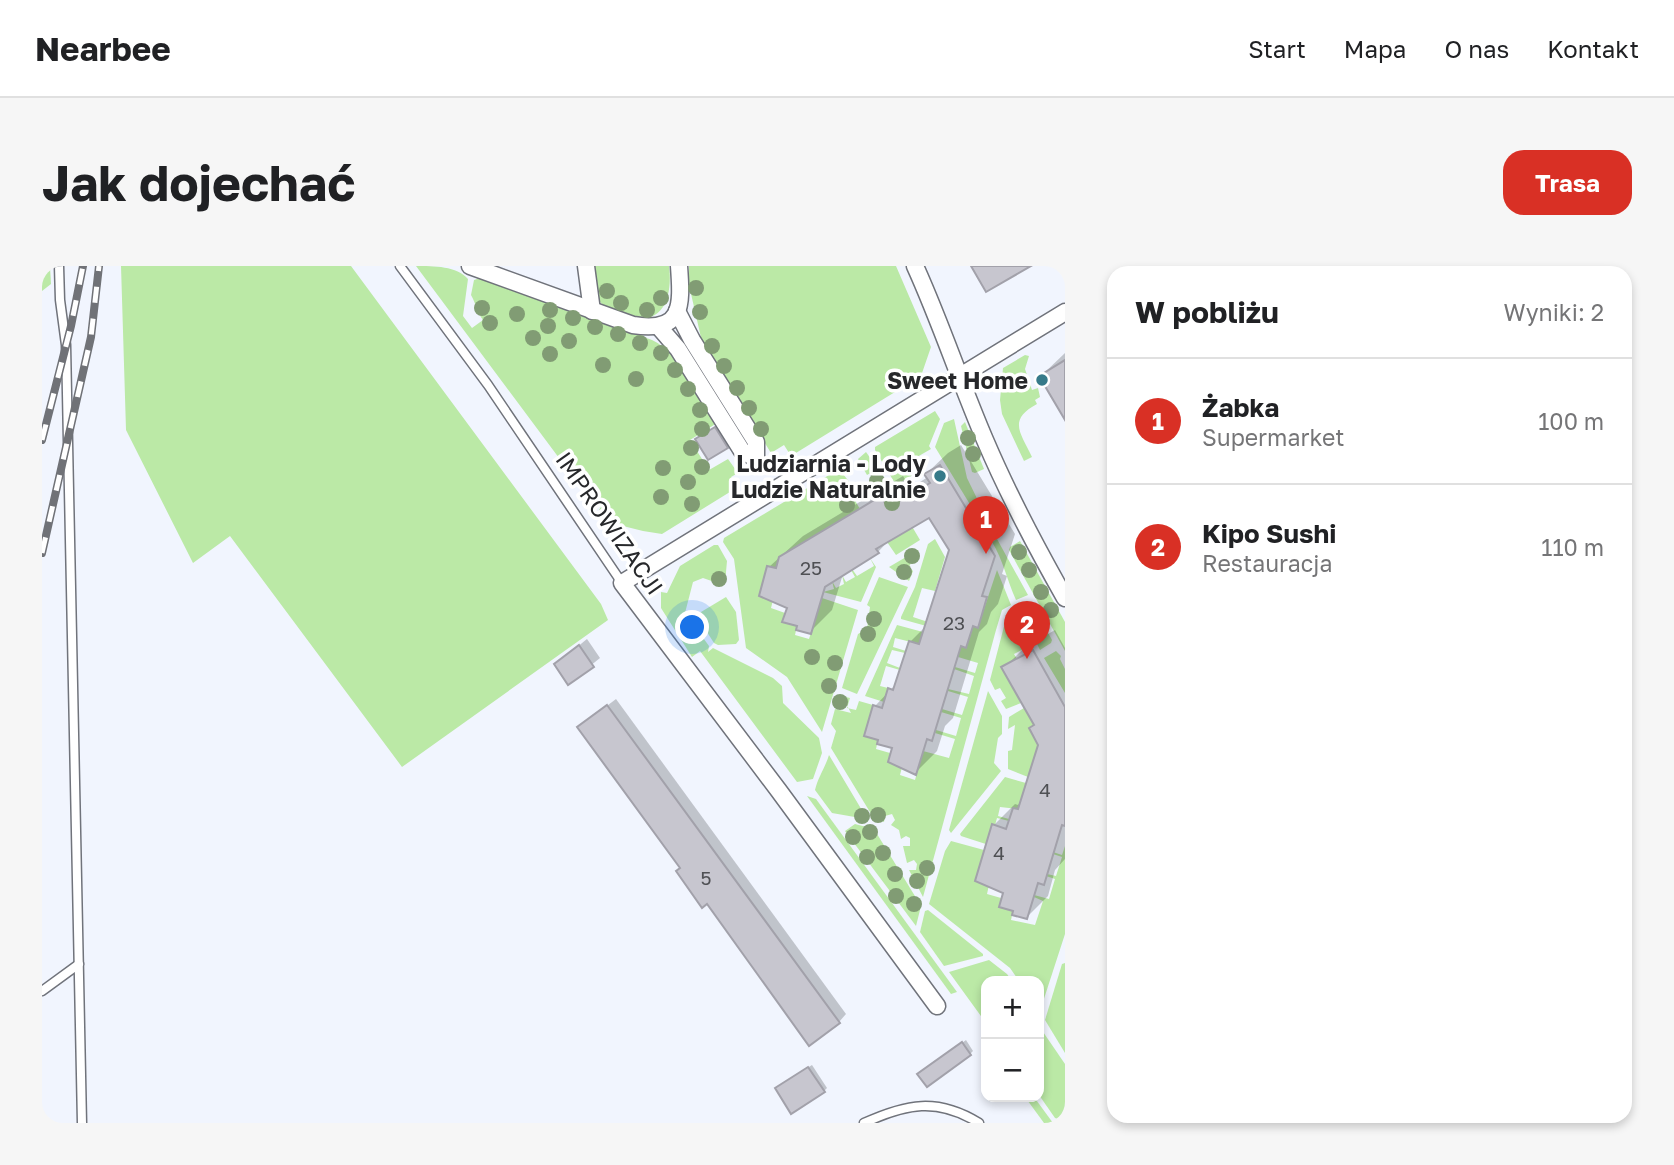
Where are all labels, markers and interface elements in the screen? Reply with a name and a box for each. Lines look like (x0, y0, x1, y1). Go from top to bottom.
text: Nearbee (35, 29, 171, 68)
text: Start (1248, 34, 1306, 63)
text: Mapa (1344, 34, 1406, 63)
text: O nas (1444, 34, 1509, 63)
text: Kontakt (1547, 34, 1639, 63)
button: Trasa (1503, 150, 1632, 215)
text: Jak dojechać (42, 153, 355, 212)
text: W pobliżu (1135, 294, 1279, 330)
text: Wyniki: 2 (1504, 298, 1604, 326)
place label: Sweet Home (887, 366, 1028, 394)
marker: Sweet Home (1034, 372, 1050, 388)
text: Żabka (1202, 392, 1279, 423)
text: 1 (1152, 407, 1164, 435)
text: 100 m (1538, 407, 1604, 435)
text: Supermarket (1202, 423, 1345, 451)
street label: IMPROWIZACJI (550, 446, 670, 600)
place label: Ludziarnia - Lody Ludzie Naturalnie (731, 449, 926, 503)
marker: Ludziarnia - Lody Ludzie Naturalnie (932, 468, 948, 484)
pin: 1 (963, 496, 1009, 554)
text: Kipo Sushi (1202, 518, 1336, 549)
text: 2 (1151, 533, 1165, 561)
text: 110 m (1541, 533, 1604, 561)
text: Restauracja (1202, 549, 1332, 577)
house number: 25 (800, 556, 822, 579)
pin: 2 (1004, 601, 1050, 659)
your location (675, 610, 709, 644)
house number: 23 (943, 611, 965, 634)
house number: 4 (1039, 778, 1051, 801)
house number: 4 (993, 841, 1005, 864)
house number: 5 (700, 866, 712, 889)
map controls (981, 976, 1044, 1102)
button: + (981, 976, 1044, 1039)
button: − (981, 1039, 1044, 1102)

